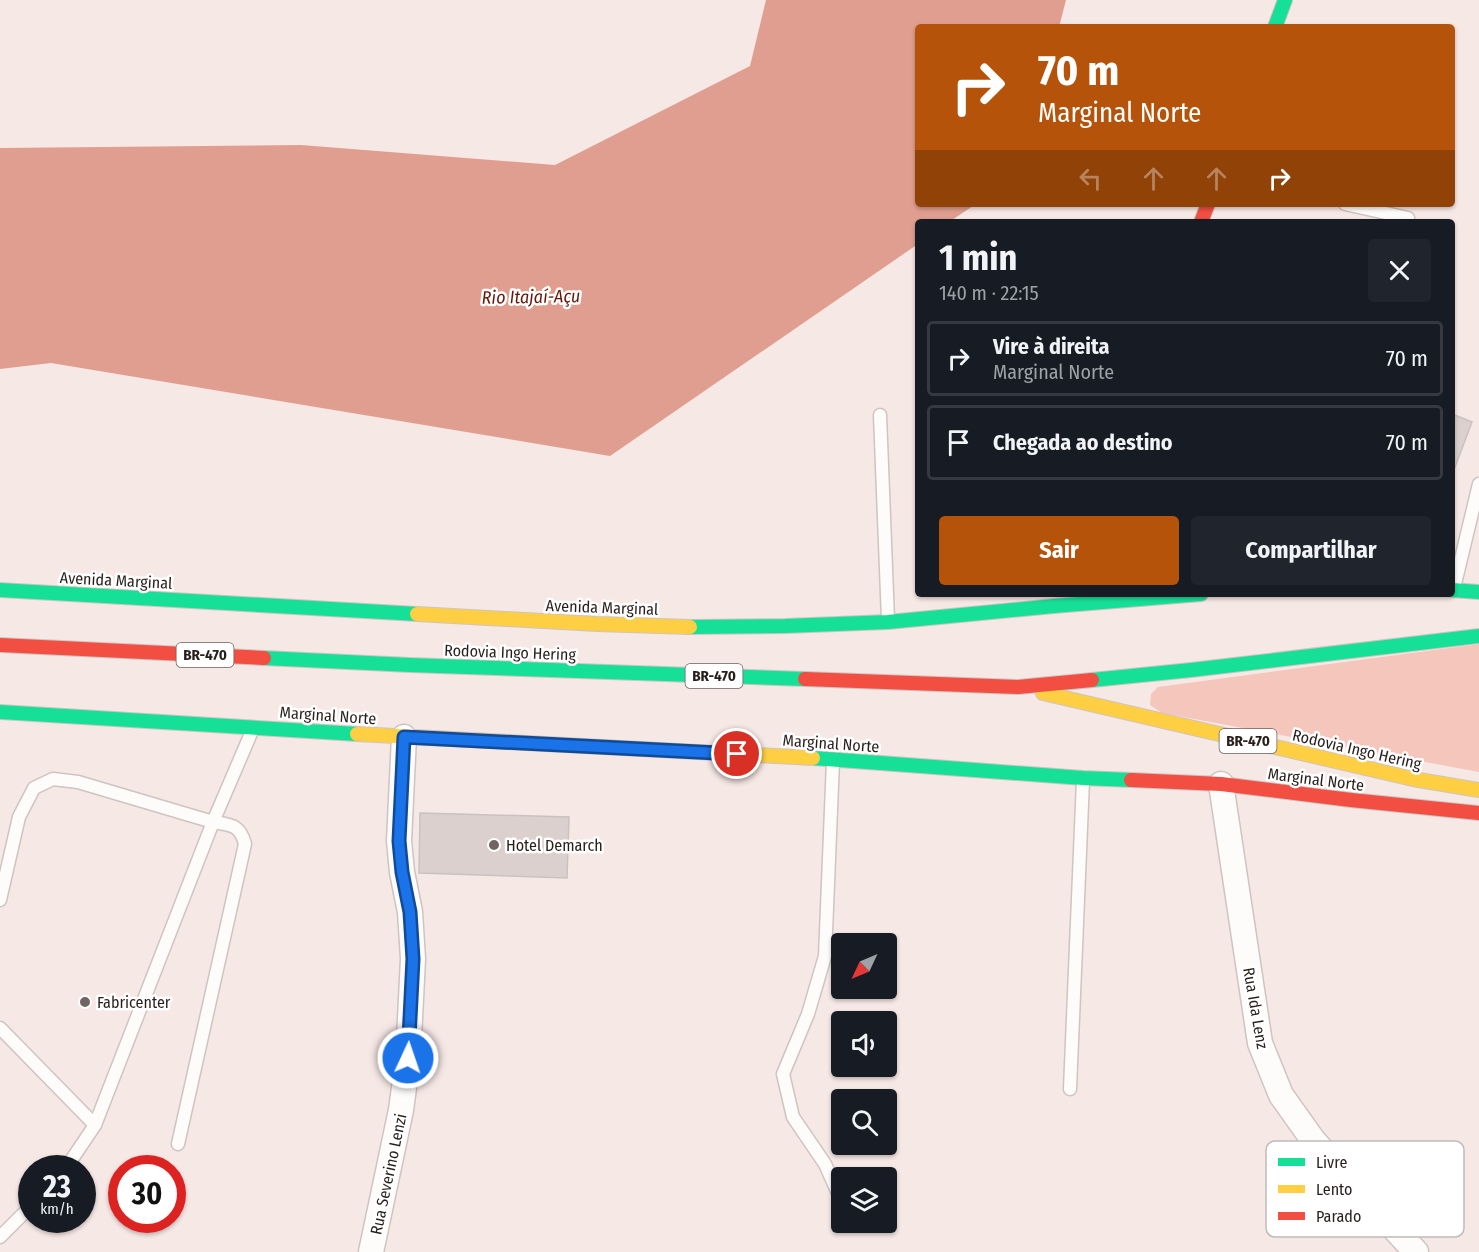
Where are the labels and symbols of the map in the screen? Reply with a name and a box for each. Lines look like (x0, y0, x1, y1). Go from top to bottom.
water label: Rio Itajaí-Açu (482, 285, 580, 309)
street label: Avenida Marginal (59, 568, 173, 593)
street label: Avenida Marginal (545, 596, 659, 619)
street label: Rodovia Ingo Hering (444, 641, 577, 664)
road number: BR-470 (176, 643, 234, 667)
road number: BR-470 (686, 664, 742, 688)
street label: Marginal Norte (279, 703, 377, 728)
street label: Rodovia Ingo Hering (1291, 725, 1424, 774)
pin (711, 728, 762, 779)
road number: BR-470 (1220, 729, 1276, 753)
street label: Marginal Norte (782, 731, 880, 756)
street label: Marginal Norte (1267, 764, 1365, 795)
place label: Hotel Demarch (506, 836, 603, 855)
marker: Hotel Demarch (487, 838, 501, 852)
north arrow (831, 933, 897, 999)
street label: Rua Ida Lenz (1239, 966, 1272, 1050)
place label: Fabricenter (97, 993, 171, 1012)
marker: Fabricenter (78, 995, 92, 1009)
position arrow (376, 1026, 440, 1090)
street label: Rua Severino Lenzi (366, 1112, 411, 1236)
legend (1266, 1141, 1464, 1237)
text: Livre (1316, 1153, 1347, 1172)
speed limit sign: 30 (108, 1155, 186, 1233)
text: Lento (1316, 1180, 1352, 1199)
text: Parado (1316, 1207, 1361, 1226)

